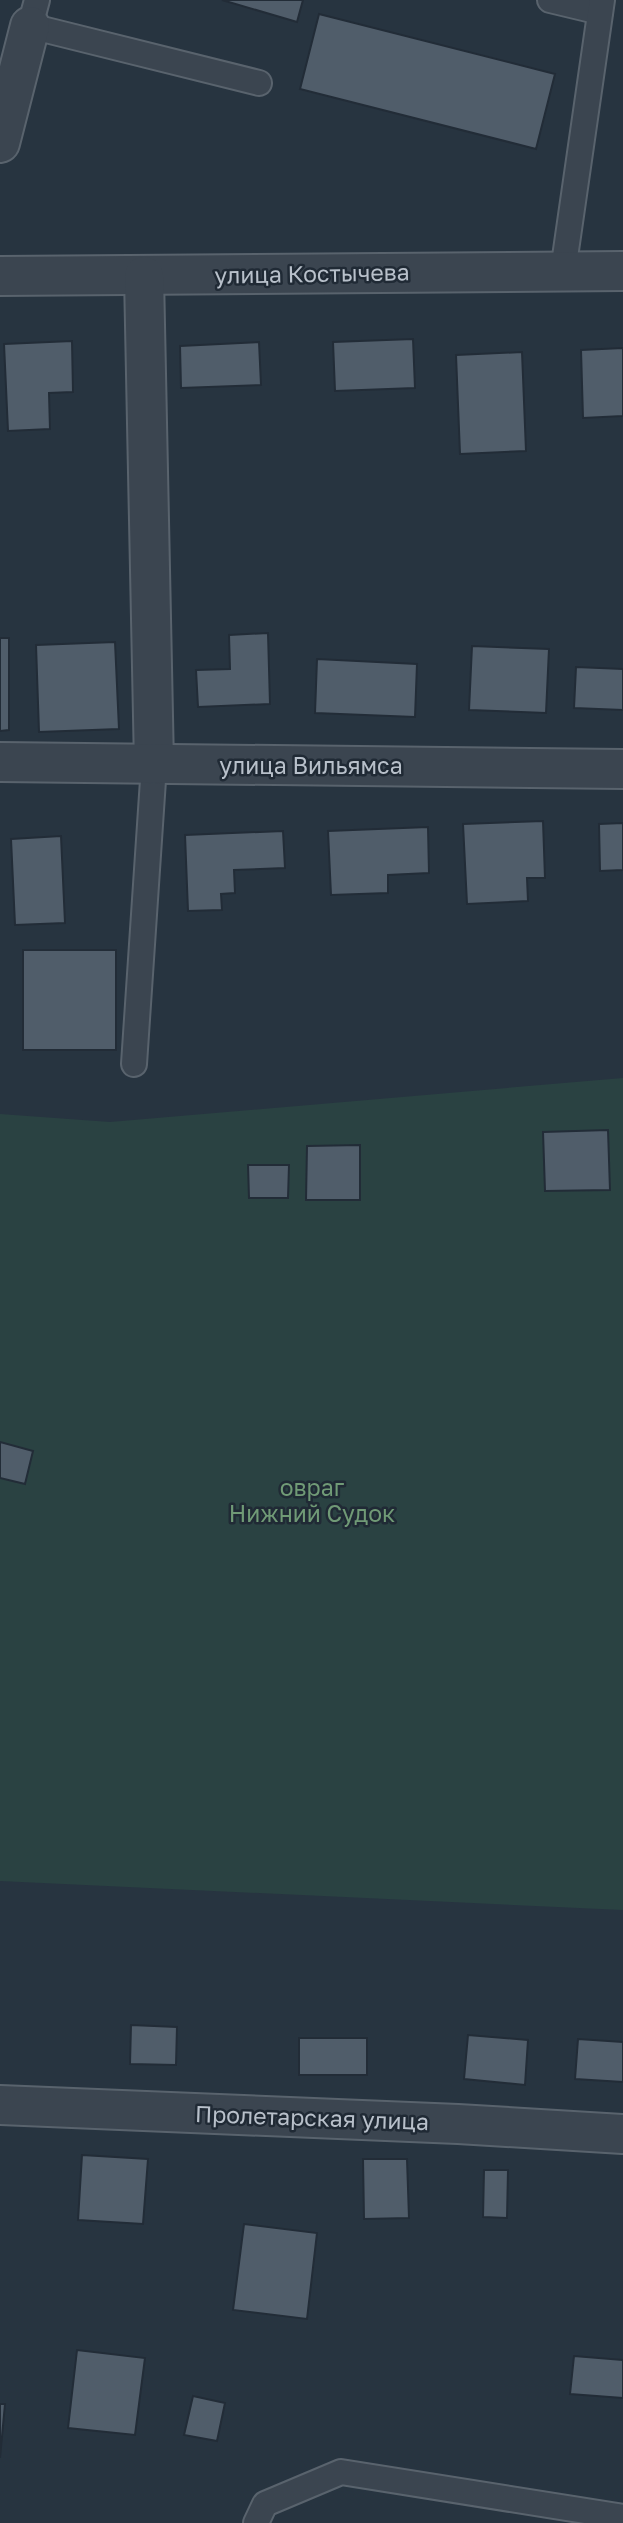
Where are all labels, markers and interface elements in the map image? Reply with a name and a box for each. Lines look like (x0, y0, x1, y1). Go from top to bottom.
street label: улица Костычева (214, 257, 410, 289)
street label: улица Вильямса (219, 751, 403, 779)
park label: овраг Нижний Судок (229, 1473, 395, 1527)
street label: Пролетарская улица (194, 2099, 430, 2135)

